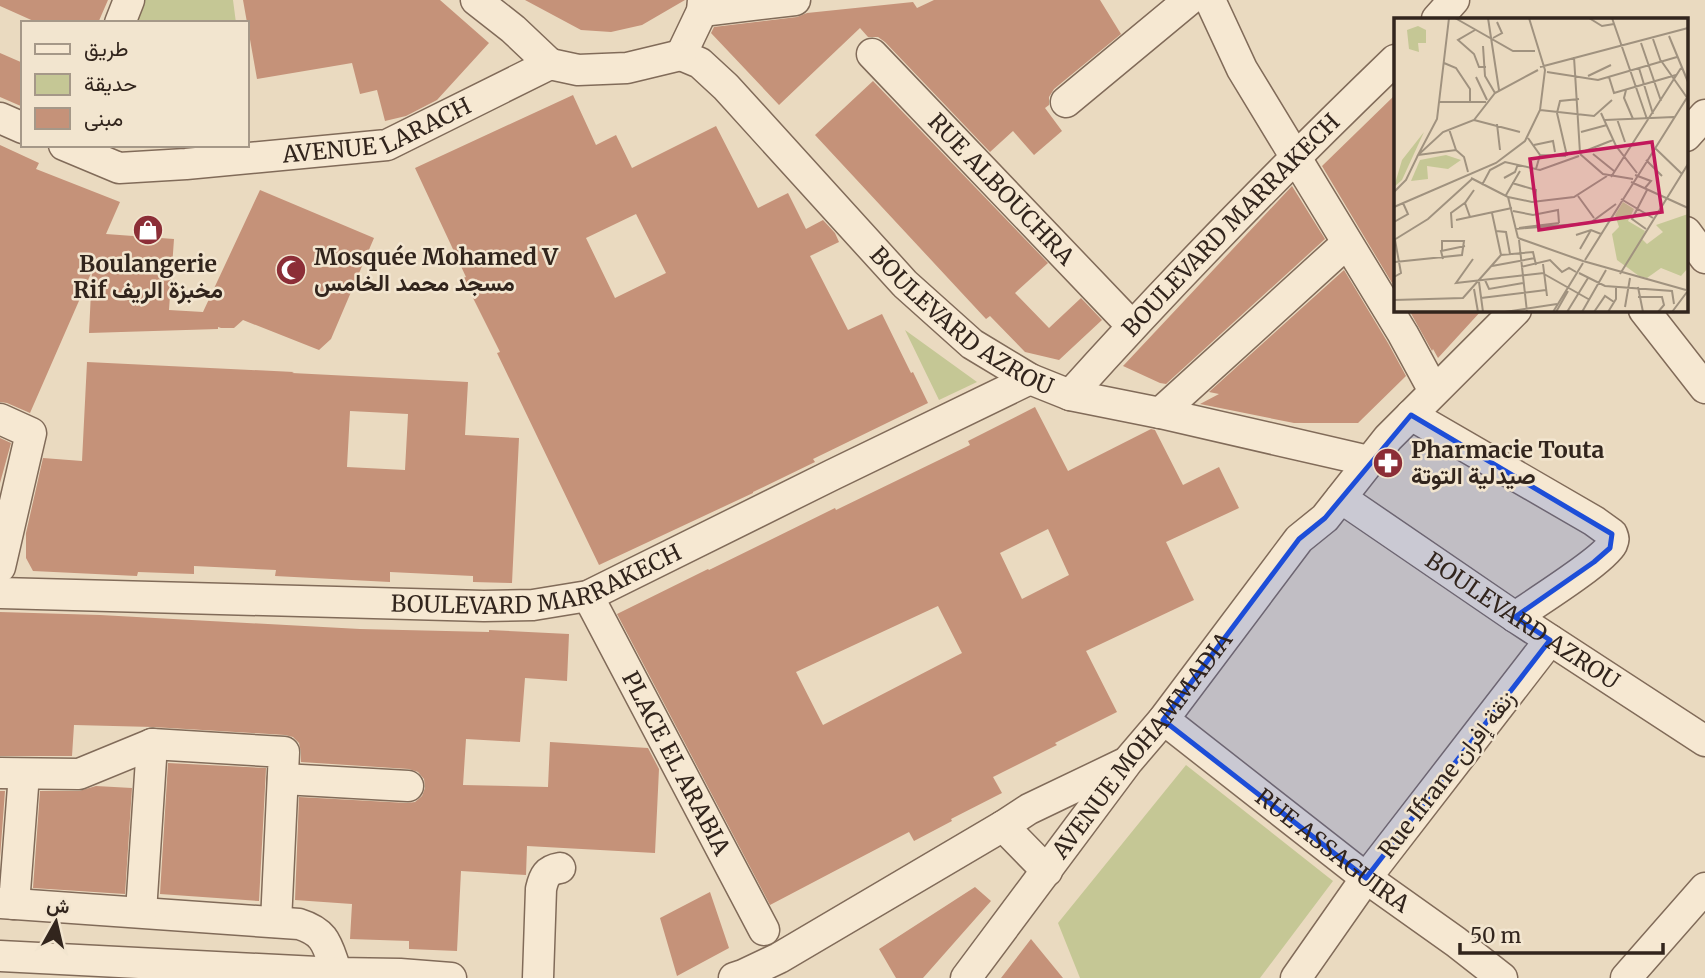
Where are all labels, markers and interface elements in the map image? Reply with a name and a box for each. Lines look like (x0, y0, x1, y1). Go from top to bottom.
inset map (1394, 18, 1688, 312)
legend (21, 21, 248, 147)
text: طريق (84, 35, 129, 62)
text: حديقة (84, 70, 137, 97)
street label: AVENUE LARACH (280, 91, 475, 169)
text: مبنى (84, 105, 123, 132)
street label: RUE ALBOUCHRA (922, 107, 1081, 271)
street label: BOULEVARD MARRAKECH (1116, 107, 1345, 342)
shop icon: Boulangerie Rif مخبزة الريف (131, 213, 165, 247)
street label: BOULEVARD AZROU (864, 240, 1058, 401)
place label: Mosquée Mohamed V مسجد محمد الخامس (314, 242, 559, 297)
place label: Boulangerie Rif مخبزة الريف (73, 249, 223, 305)
mosque icon: Mosquée Mohamed V مسجد محمد الخامس (274, 253, 308, 287)
place label: Pharmacie Touta صيدلية التوتة (1411, 435, 1605, 491)
pharmacy icon: Pharmacie Touta صيدلية التوتة (1371, 446, 1405, 480)
street label: BOULEVARD MARRAKECH (390, 537, 686, 620)
street label: BOULEVARD AZROU (1420, 545, 1625, 695)
street label: AVENUE MOHAMMADIA (1045, 625, 1239, 865)
street label: PLACE EL ARABIA (616, 666, 737, 861)
street label: Rue Ifrane زنقة إفران (1372, 684, 1522, 864)
street label: RUE ASSAGUIRA (1250, 782, 1416, 919)
north arrow (21, 887, 91, 957)
text: ش (45, 892, 72, 919)
scale bar (1460, 912, 1663, 956)
text: 50 m (1470, 922, 1521, 949)

